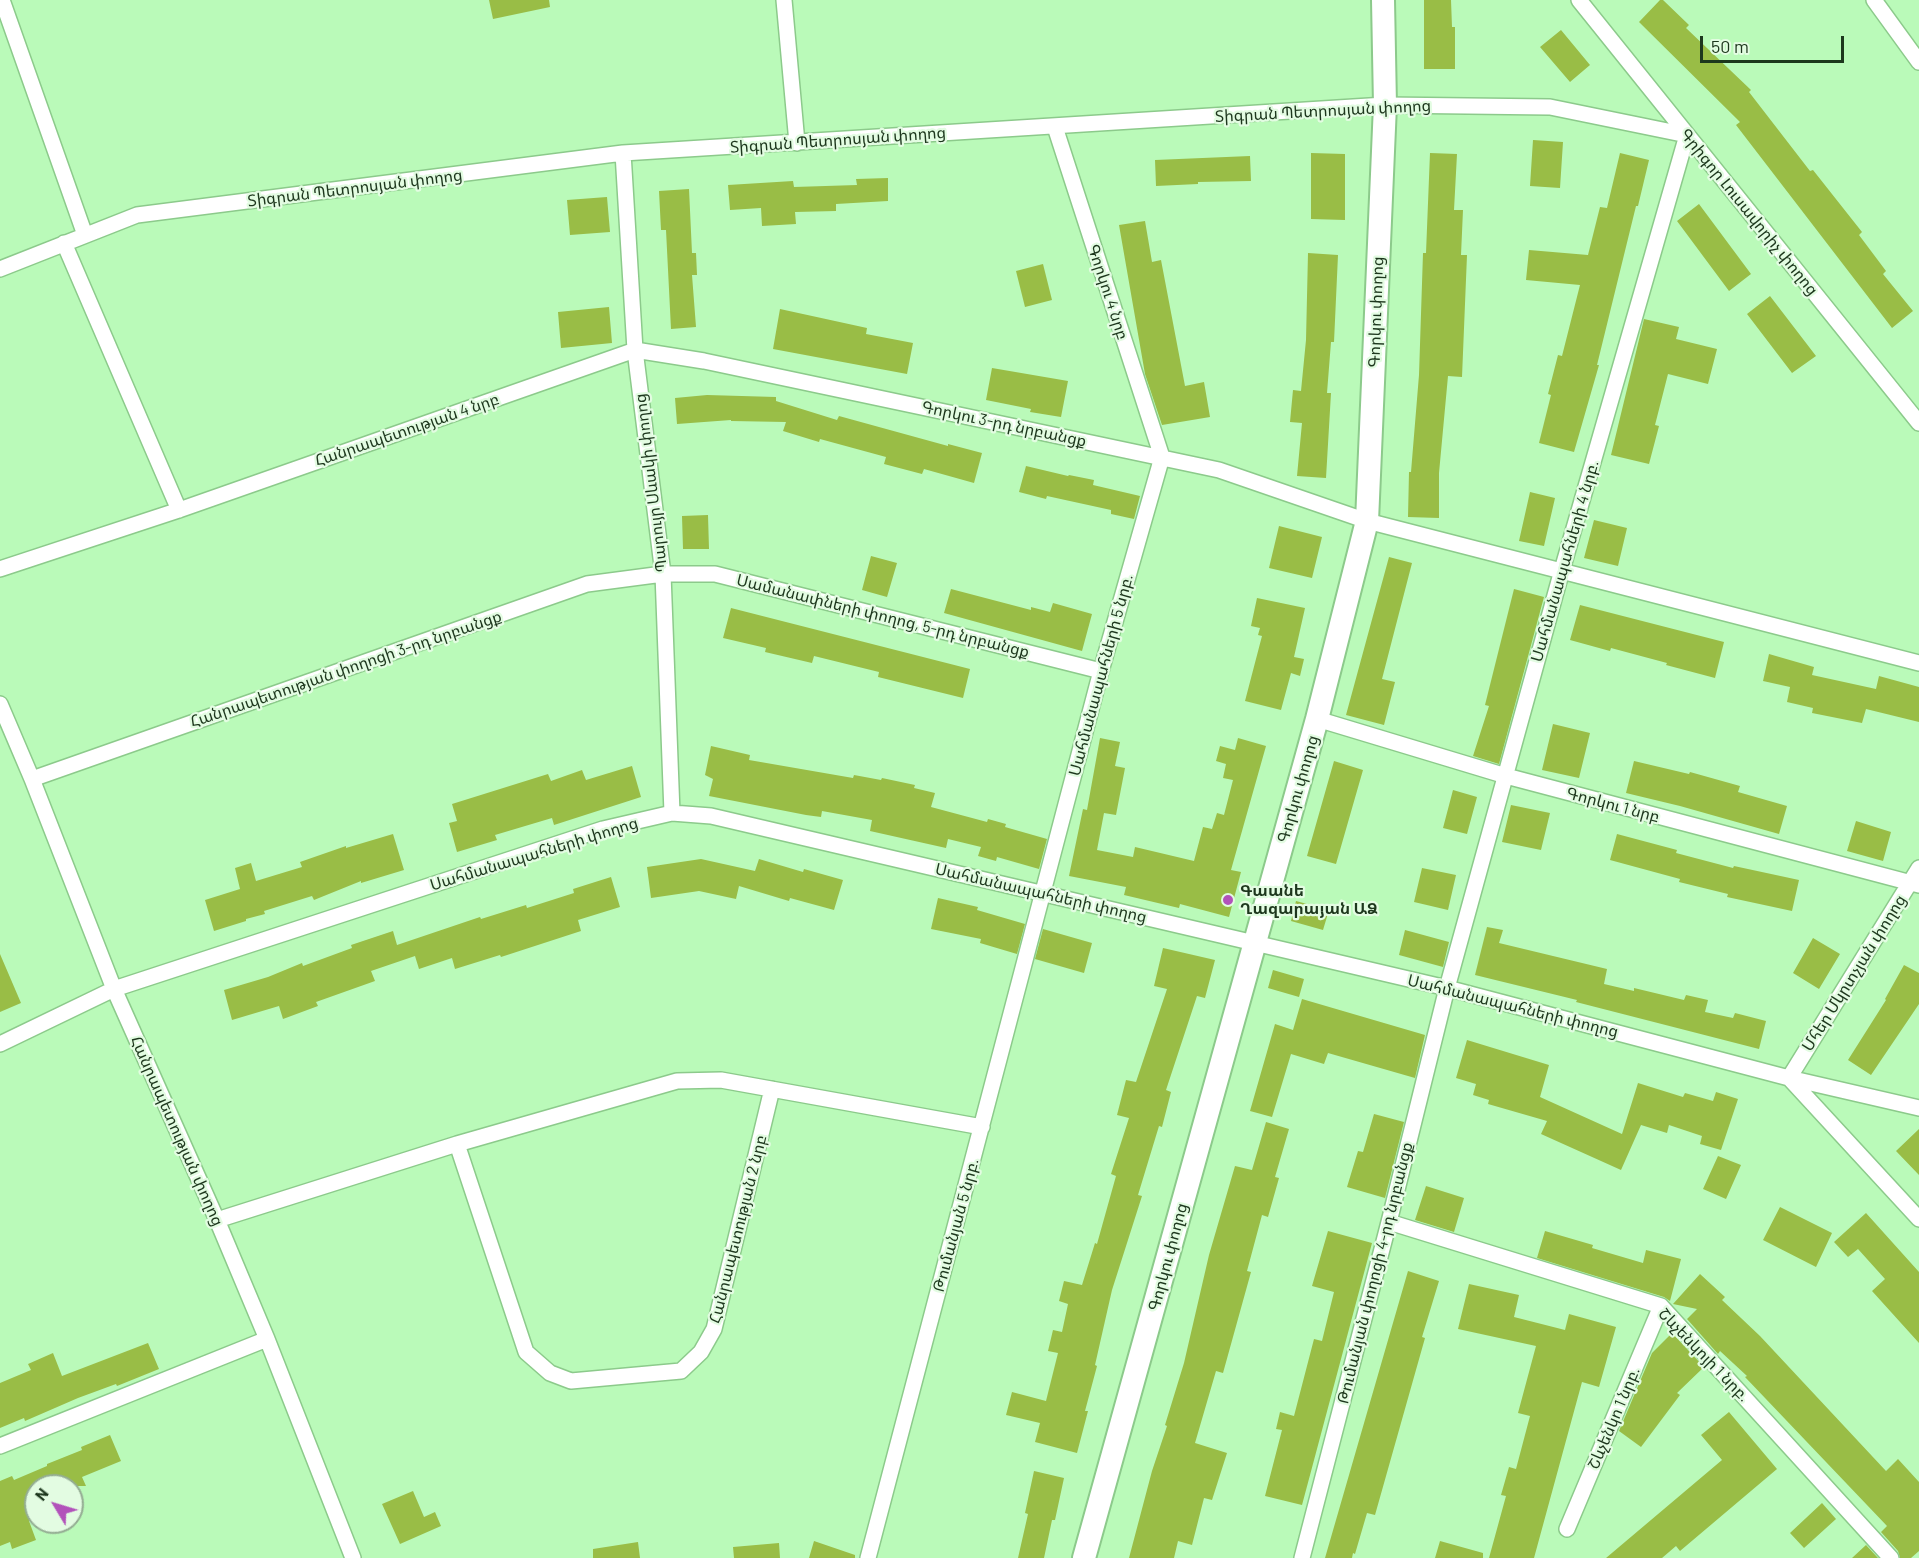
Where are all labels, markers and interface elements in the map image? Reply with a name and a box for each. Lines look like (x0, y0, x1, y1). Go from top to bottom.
scale bar (1703, 24, 1847, 62)
text: 50 m (1711, 35, 1749, 57)
street label: Տիգրան Պետրոսյան փողոց (1215, 96, 1431, 126)
street label: Տիգրան Պետրոսյան փողոց (729, 123, 947, 157)
street label: Գրիգոր Լուսավորիչ փողոց (1676, 125, 1822, 299)
street label: Տիգրան Պետրոսյան փողոց (247, 165, 463, 211)
street label: Գորկու 4 նրբ (1084, 242, 1132, 342)
street label: Գորկու փողոց (1364, 256, 1388, 368)
street label: Հանրապետության 4 նրբ (312, 389, 502, 471)
street label: Պարույր Սևակի փողոց (631, 393, 671, 573)
street label: Գորկու 3-րդ նրբանցք (920, 397, 1088, 451)
street label: Սահմանապահների 4 նրբ. (1527, 458, 1603, 664)
street label: Սամանափների փողոց, 5-րդ նրբանցք (735, 570, 1031, 662)
street label: Սահմանապահների 5 նրբ. (1065, 572, 1137, 778)
street label: Հանրապետության փողոցի 3-րդ նրբանցք (188, 607, 504, 731)
street label: Գորկու փողոց (1273, 733, 1323, 845)
street label: Գորկու 1 նրբ (1564, 783, 1662, 827)
street label: Սահմանապահների փողոց (428, 813, 640, 895)
street label: Սահմանապահների փողոց (933, 859, 1149, 927)
place label: Գաանե Ղազարայան ԱՁ (1240, 881, 1378, 919)
street label: Մհեր Մկրտչյան փողոց (1798, 891, 1910, 1055)
marker: Գաանե Ղազարայան ԱՁ (1221, 893, 1235, 907)
street label: Սահմանապահների փողոց (1406, 970, 1620, 1042)
street label: Հանրապետության փողոց (126, 1033, 228, 1229)
street label: Հանրապետության 2 նրբ (705, 1133, 771, 1325)
street label: Թումանյան փողոցի 4-րդ նրբանցք (1333, 1140, 1417, 1406)
street label: Թումանյան 5 նրբ. (929, 1156, 983, 1294)
street label: Գորկու փողոց (1144, 1201, 1192, 1313)
street label: Շևչենկոյի 1 նրբ. (1654, 1304, 1754, 1406)
street label: Շևչենկո 1 նրբ. (1584, 1364, 1644, 1472)
north arrow (24, 1474, 84, 1534)
text: N (30, 1484, 52, 1504)

